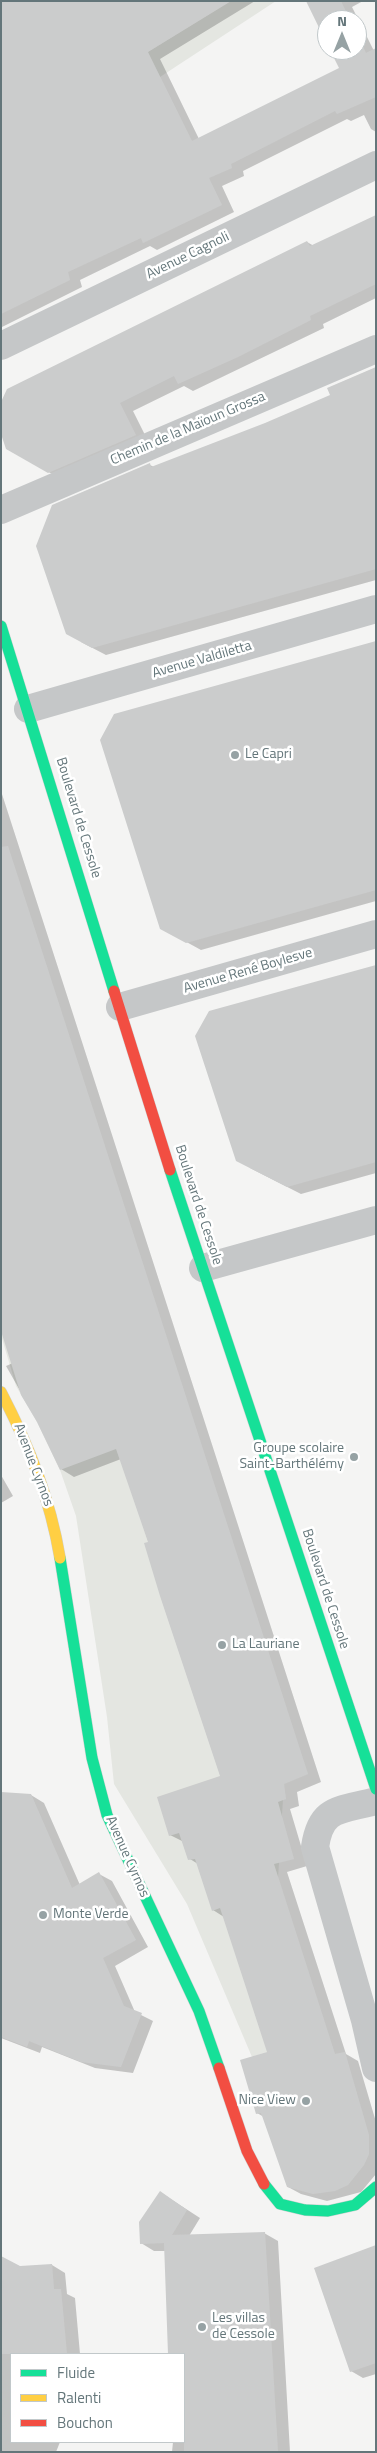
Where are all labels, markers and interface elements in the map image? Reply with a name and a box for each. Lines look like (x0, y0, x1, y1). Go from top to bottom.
north arrow (317, 10, 367, 60)
text: N (337, 10, 347, 31)
street label: Avenue Cagnoli (144, 229, 232, 283)
street label: Chemin de la Maïoun Grossa (108, 389, 268, 469)
street label: Avenue Valdiletta (150, 638, 254, 682)
place label: Le Capri (245, 747, 292, 763)
marker: Le Capri (229, 749, 241, 761)
street label: Boulevard de Cessole (52, 756, 104, 880)
street label: Avenue René Boylesve (182, 945, 314, 997)
street label: Boulevard de Cessole (171, 1143, 225, 1267)
street label: Avenue Cyrnos (10, 1421, 56, 1509)
place label: Groupe scolaire Saint-Barthélémy (239, 1441, 344, 1474)
marker: Groupe scolaire Saint-Barthélémy (348, 1451, 360, 1463)
street label: Boulevard de Cessole (298, 1527, 352, 1651)
place label: La Lauriane (232, 1637, 299, 1653)
marker: La Lauriane (216, 1639, 228, 1651)
street label: Avenue Cyrnos (102, 1814, 152, 1900)
place label: Monte Verde (53, 1907, 129, 1923)
marker: Monte Verde (37, 1909, 49, 1921)
place label: Nice View (238, 2093, 296, 2109)
marker: Nice View (300, 2095, 312, 2107)
place label: Les villas de Cessole (212, 2311, 275, 2344)
marker: Les villas de Cessole (196, 2321, 208, 2333)
legend (10, 2353, 185, 2443)
text: Fluide (57, 2361, 95, 2384)
text: Ralenti (57, 2386, 101, 2409)
text: Bouchon (57, 2411, 113, 2434)

